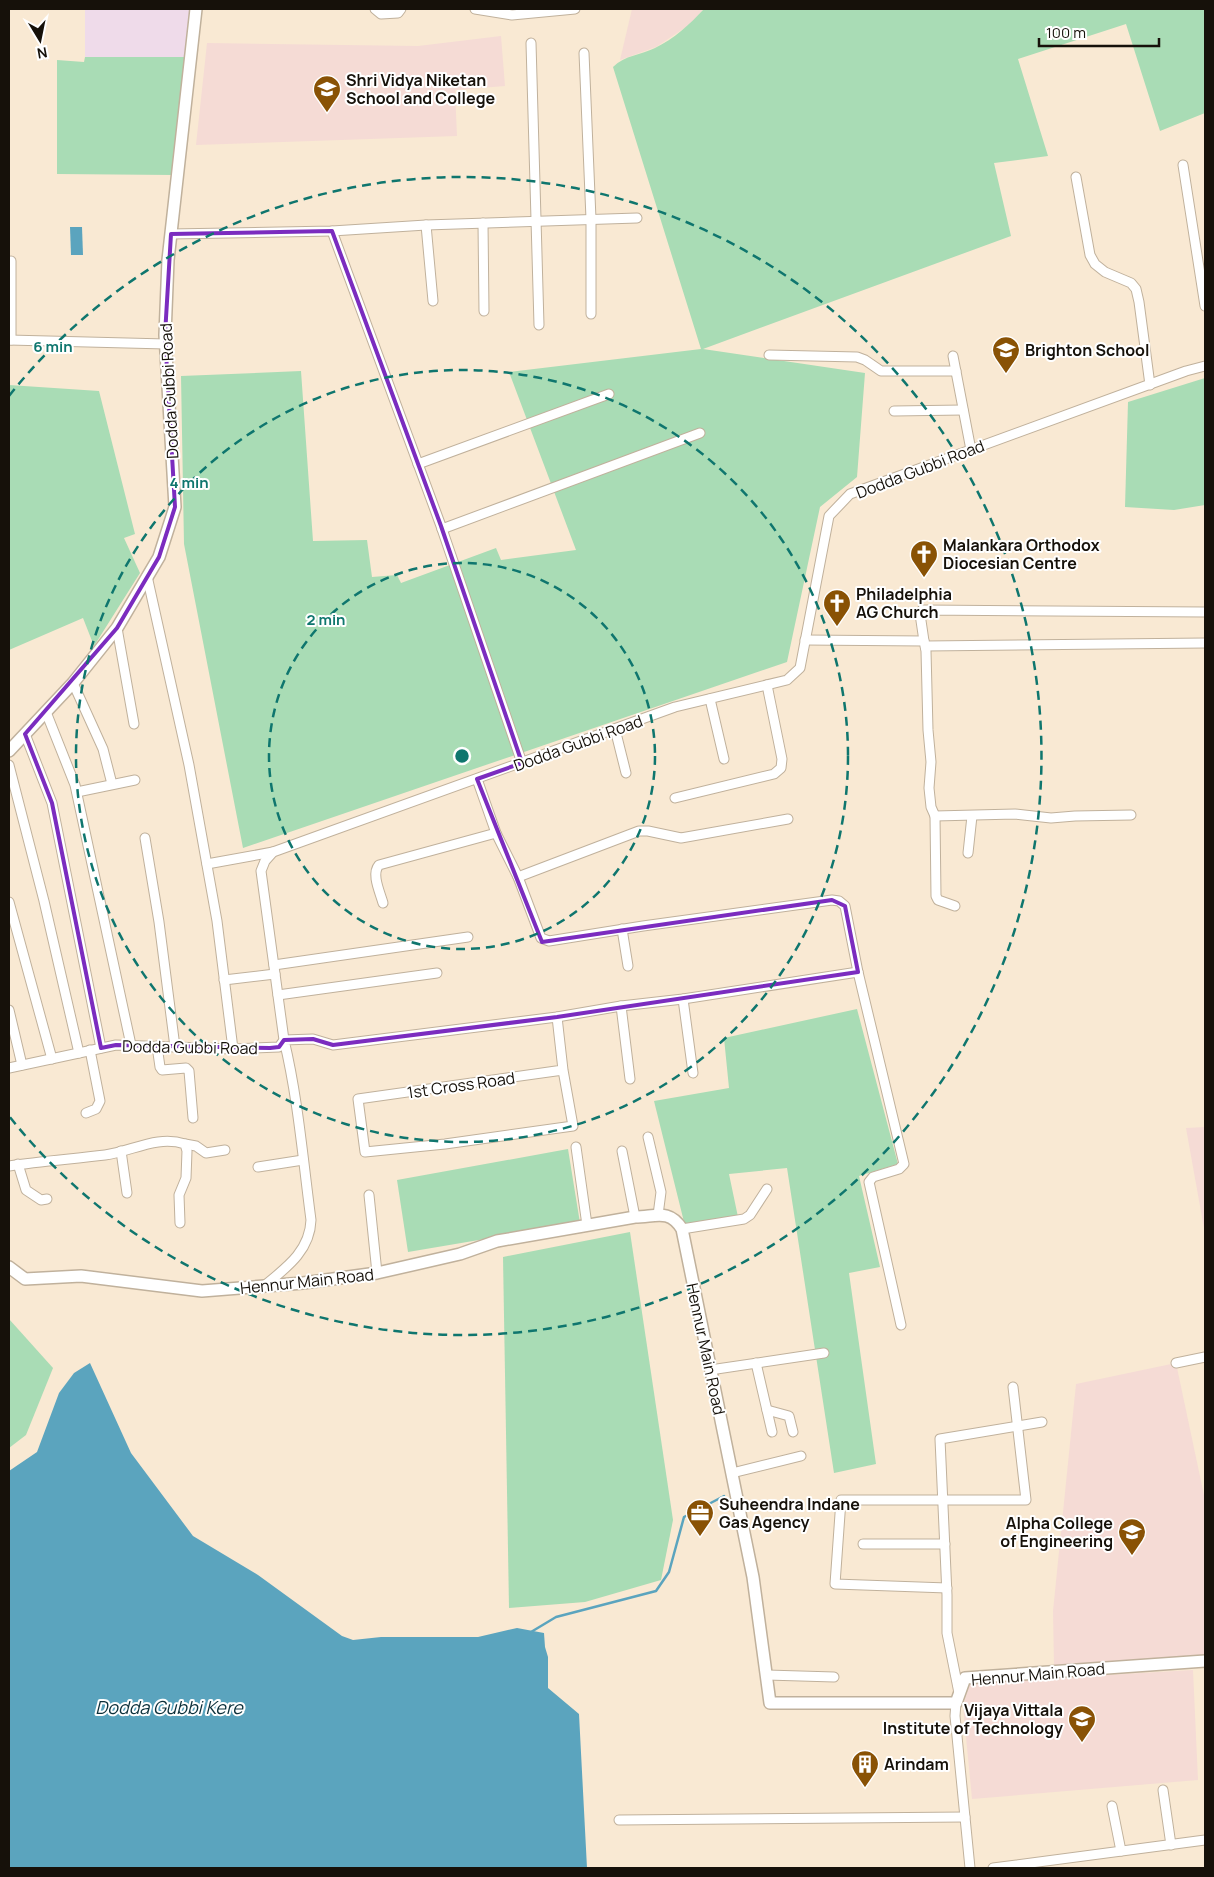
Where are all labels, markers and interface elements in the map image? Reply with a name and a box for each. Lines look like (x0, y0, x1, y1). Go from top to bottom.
north arrow (15, 15, 65, 65)
scale bar (1039, 15, 1159, 47)
text: 100 m (1046, 22, 1086, 43)
text: N (36, 43, 49, 64)
place label: Shri Vidya Niketan School and College (346, 69, 496, 109)
school or university icon: Shri Vidya Niketan School and College (312, 74, 342, 113)
street label: Dodda Gubbi Road (154, 323, 184, 459)
school or university icon: Brighton School (991, 335, 1021, 374)
text: 6 min (33, 336, 73, 357)
place label: Brighton School (1025, 339, 1149, 361)
street label: Dodda Gubbi Road (853, 434, 987, 504)
text: 4 min (169, 472, 209, 493)
place label: Malankara Orthodox Diocesian Centre (943, 534, 1100, 574)
church icon: Malankara Orthodox Diocesian Centre (909, 539, 939, 578)
place label: Philadelphia AG Church (856, 583, 952, 623)
church icon: Philadelphia AG Church (822, 588, 852, 627)
text: 2 min (306, 609, 346, 630)
street label: Dodda Gubbi Road (510, 709, 646, 777)
centre of rings (453, 747, 471, 765)
street label: Dodda Gubbi Road (122, 1035, 258, 1059)
street label: 1st Cross Road (406, 1067, 516, 1103)
street label: Hennur Main Road (239, 1263, 375, 1299)
street label: Hennur Main Road (681, 1281, 731, 1417)
place label: Suheendra Indane Gas Agency (719, 1493, 860, 1533)
office icon: Suheendra Indane Gas Agency (685, 1498, 715, 1537)
place label: Alpha College of Engineering (1000, 1512, 1113, 1552)
school or university icon: Alpha College of Engineering (1117, 1517, 1147, 1556)
street label: Hennur Main Road (970, 1657, 1106, 1691)
water label: Dodda Gubbi Kere (95, 1695, 244, 1719)
place label: Vijaya Vittala Institute of Technology (883, 1699, 1063, 1739)
school or university icon: Vijaya Vittala Institute of Technology (1067, 1704, 1097, 1743)
building icon: Arindam (850, 1749, 880, 1788)
place label: Arindam (884, 1753, 949, 1775)

